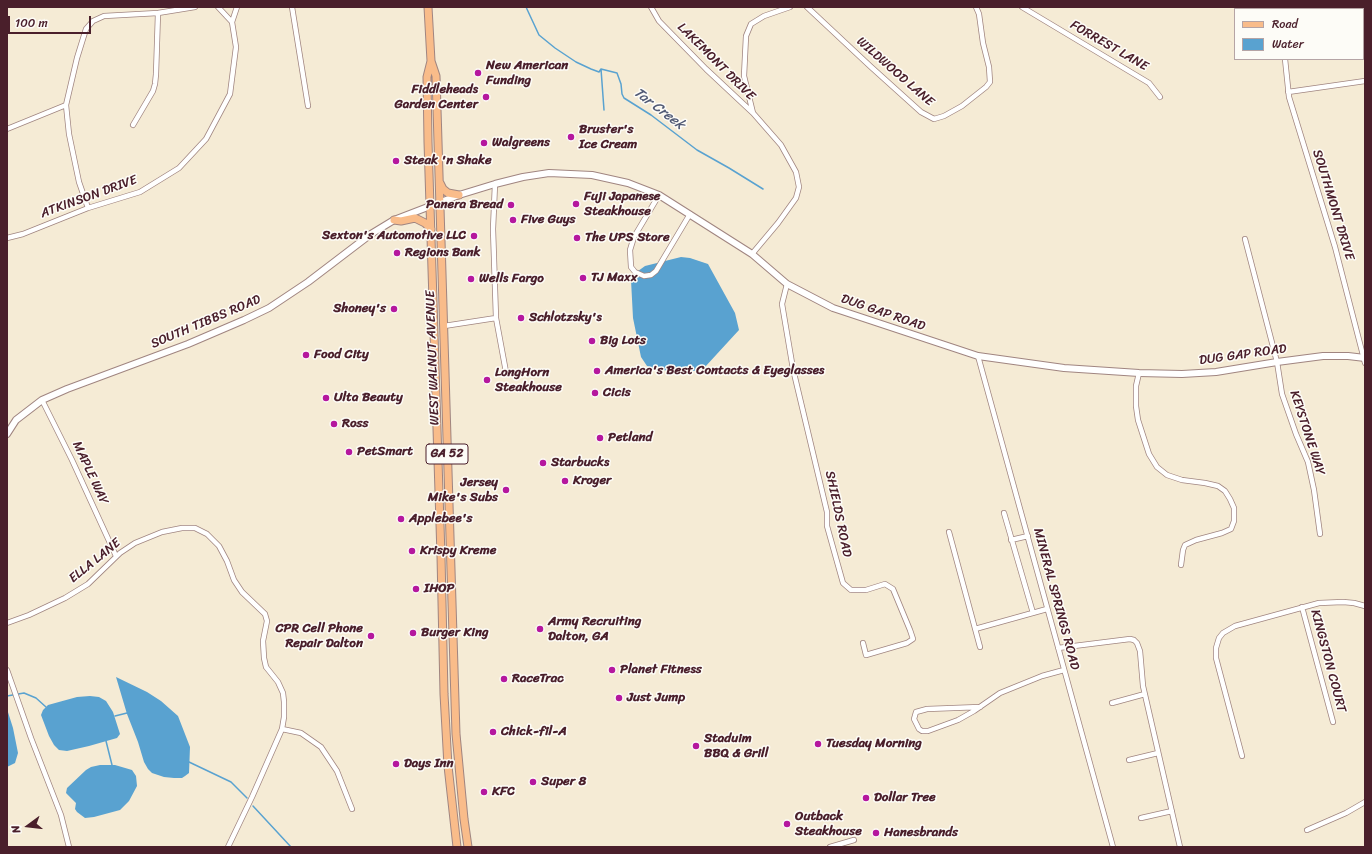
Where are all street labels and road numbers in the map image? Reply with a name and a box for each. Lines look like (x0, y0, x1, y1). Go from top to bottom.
street label: FORREST LANE (1067, 17, 1151, 75)
street label: LAKEMONT DRIVE (674, 20, 758, 104)
street label: WILDWOOD LANE (853, 34, 937, 110)
street label: SOUTHMONT DRIVE (1309, 148, 1357, 262)
street label: ATKINSON DRIVE (39, 172, 139, 222)
street label: WEST WALNUT AVENUE (423, 290, 443, 426)
street label: DUG GAP ROAD (839, 291, 927, 335)
street label: SOUTH TIBBS ROAD (149, 292, 263, 352)
street label: DUG GAP ROAD (1198, 341, 1288, 369)
street label: KEYSTONE WAY (1286, 389, 1328, 477)
street label: MAPLE WAY (69, 439, 111, 507)
road number: GA 52 (426, 444, 468, 464)
street label: SHIELDS ROAD (821, 470, 855, 558)
street label: MINERAL SPRINGS ROAD (1030, 526, 1082, 672)
street label: ELLA LANE (66, 535, 124, 587)
street label: KINGSTON COURT (1307, 608, 1349, 714)

